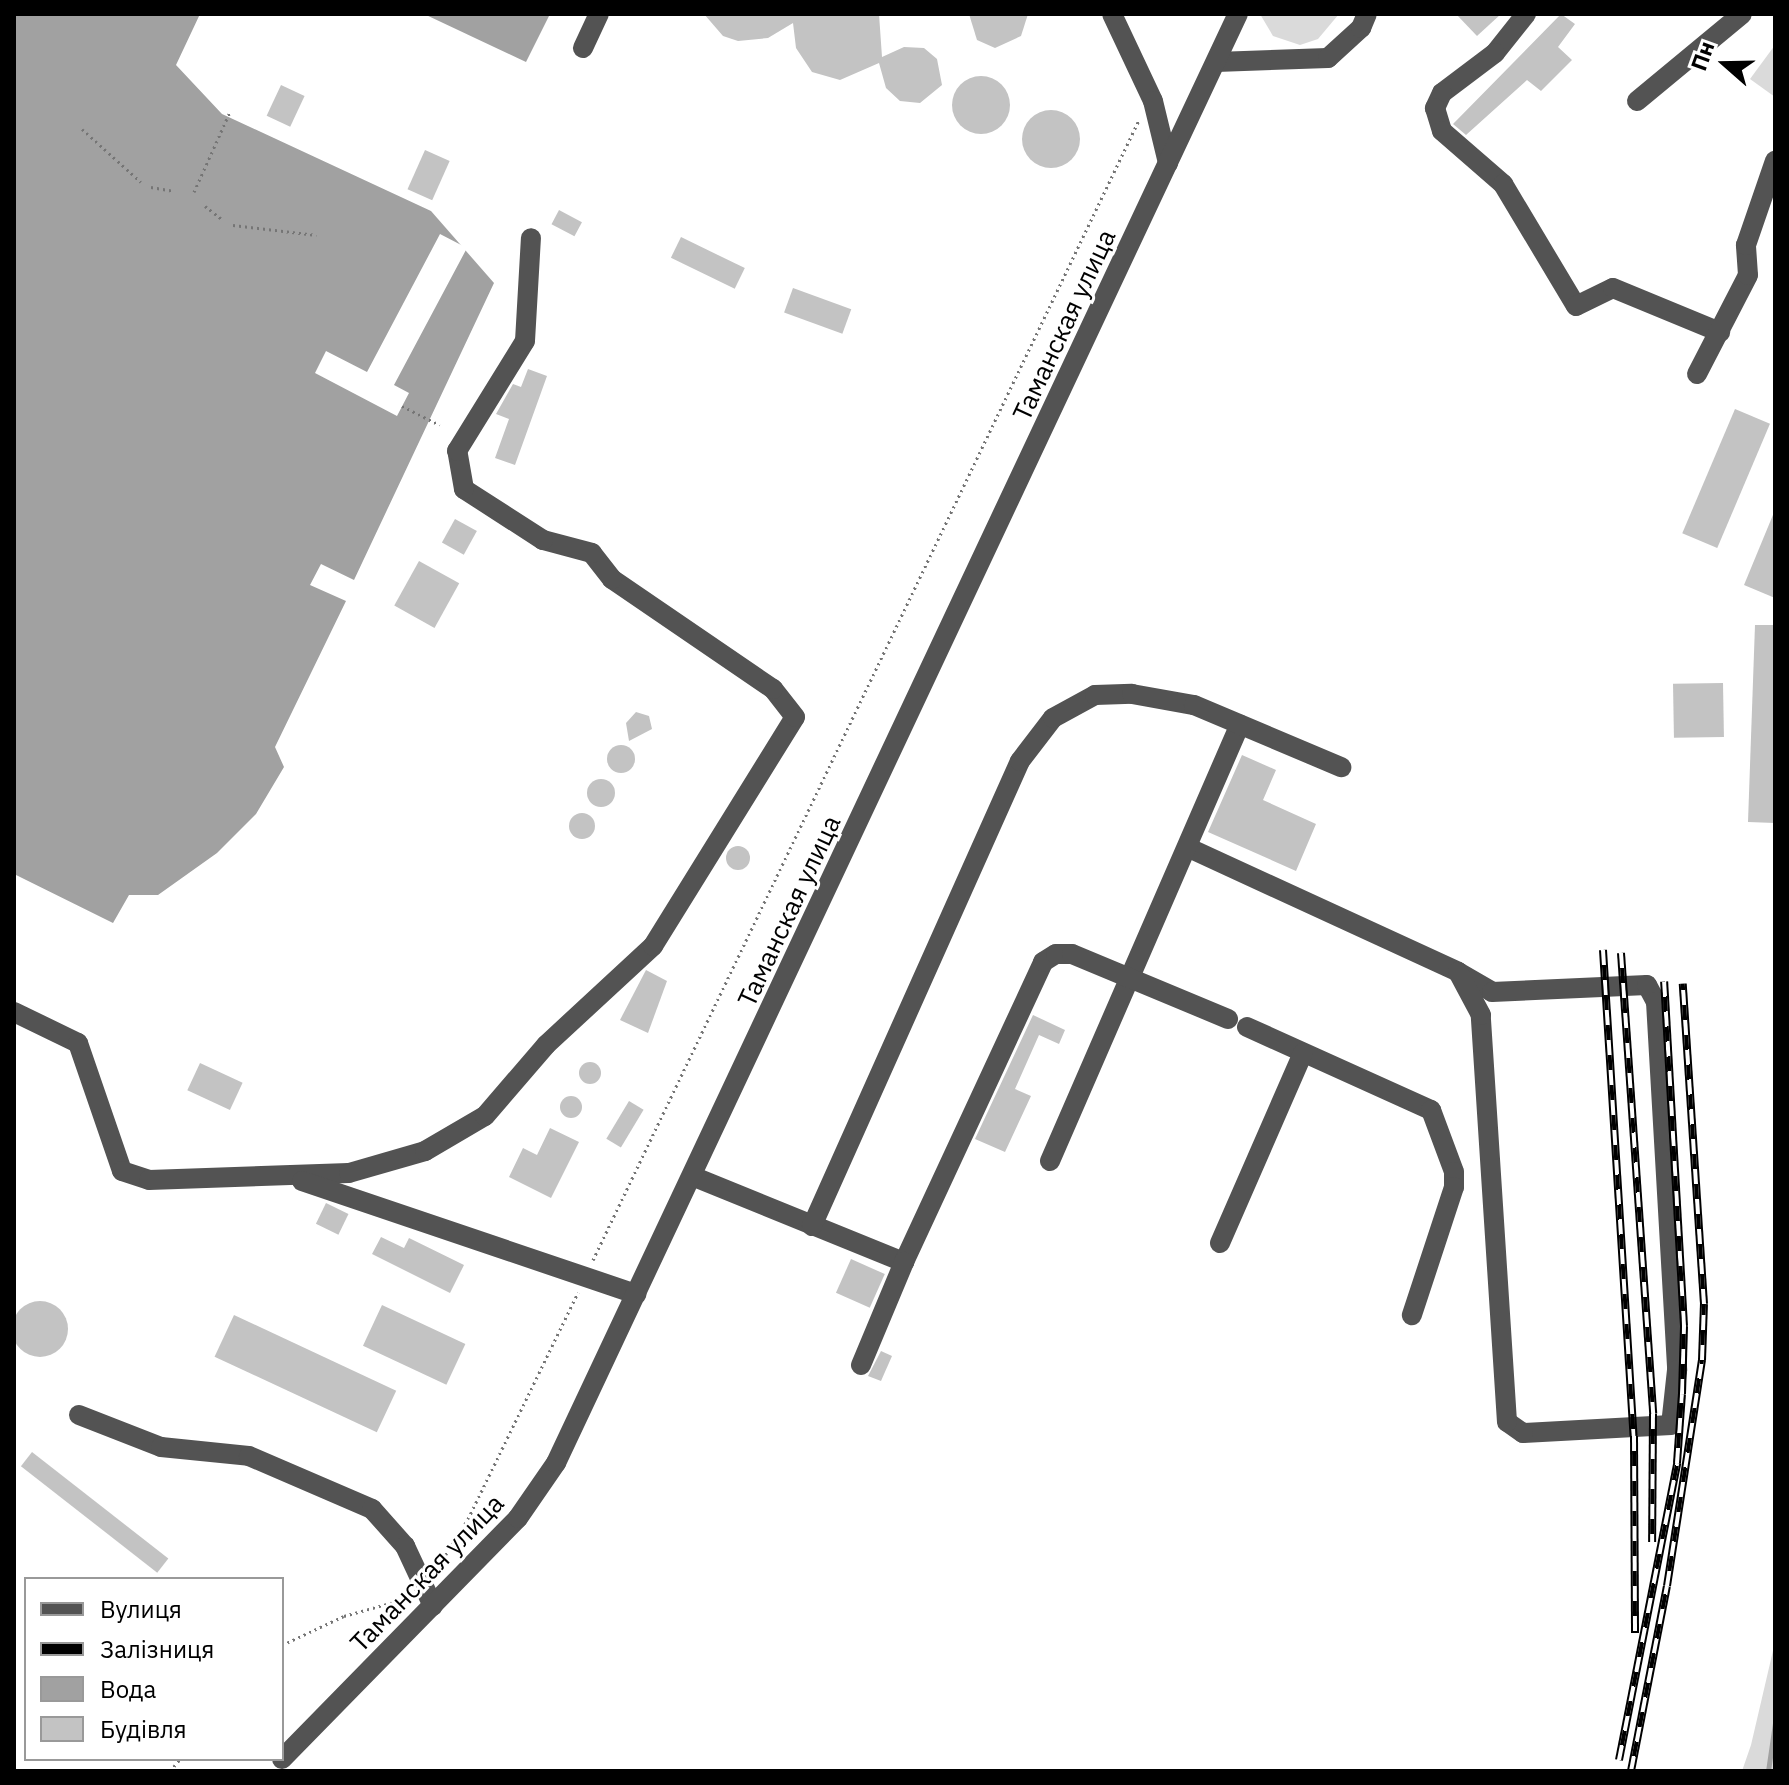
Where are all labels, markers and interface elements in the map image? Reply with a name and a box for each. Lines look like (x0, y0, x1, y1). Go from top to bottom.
north arrow (1685, 24, 1765, 104)
text: Пн (1683, 37, 1721, 74)
street label: Таманская улица (1006, 224, 1122, 426)
street label: Таманская улица (731, 810, 847, 1012)
street label: Таманская улица (344, 1488, 510, 1658)
legend (24, 1577, 284, 1761)
text: Вулиця (100, 1593, 182, 1625)
text: Залізниця (100, 1633, 214, 1665)
text: Вода (100, 1673, 156, 1705)
text: Будівля (100, 1713, 187, 1745)

